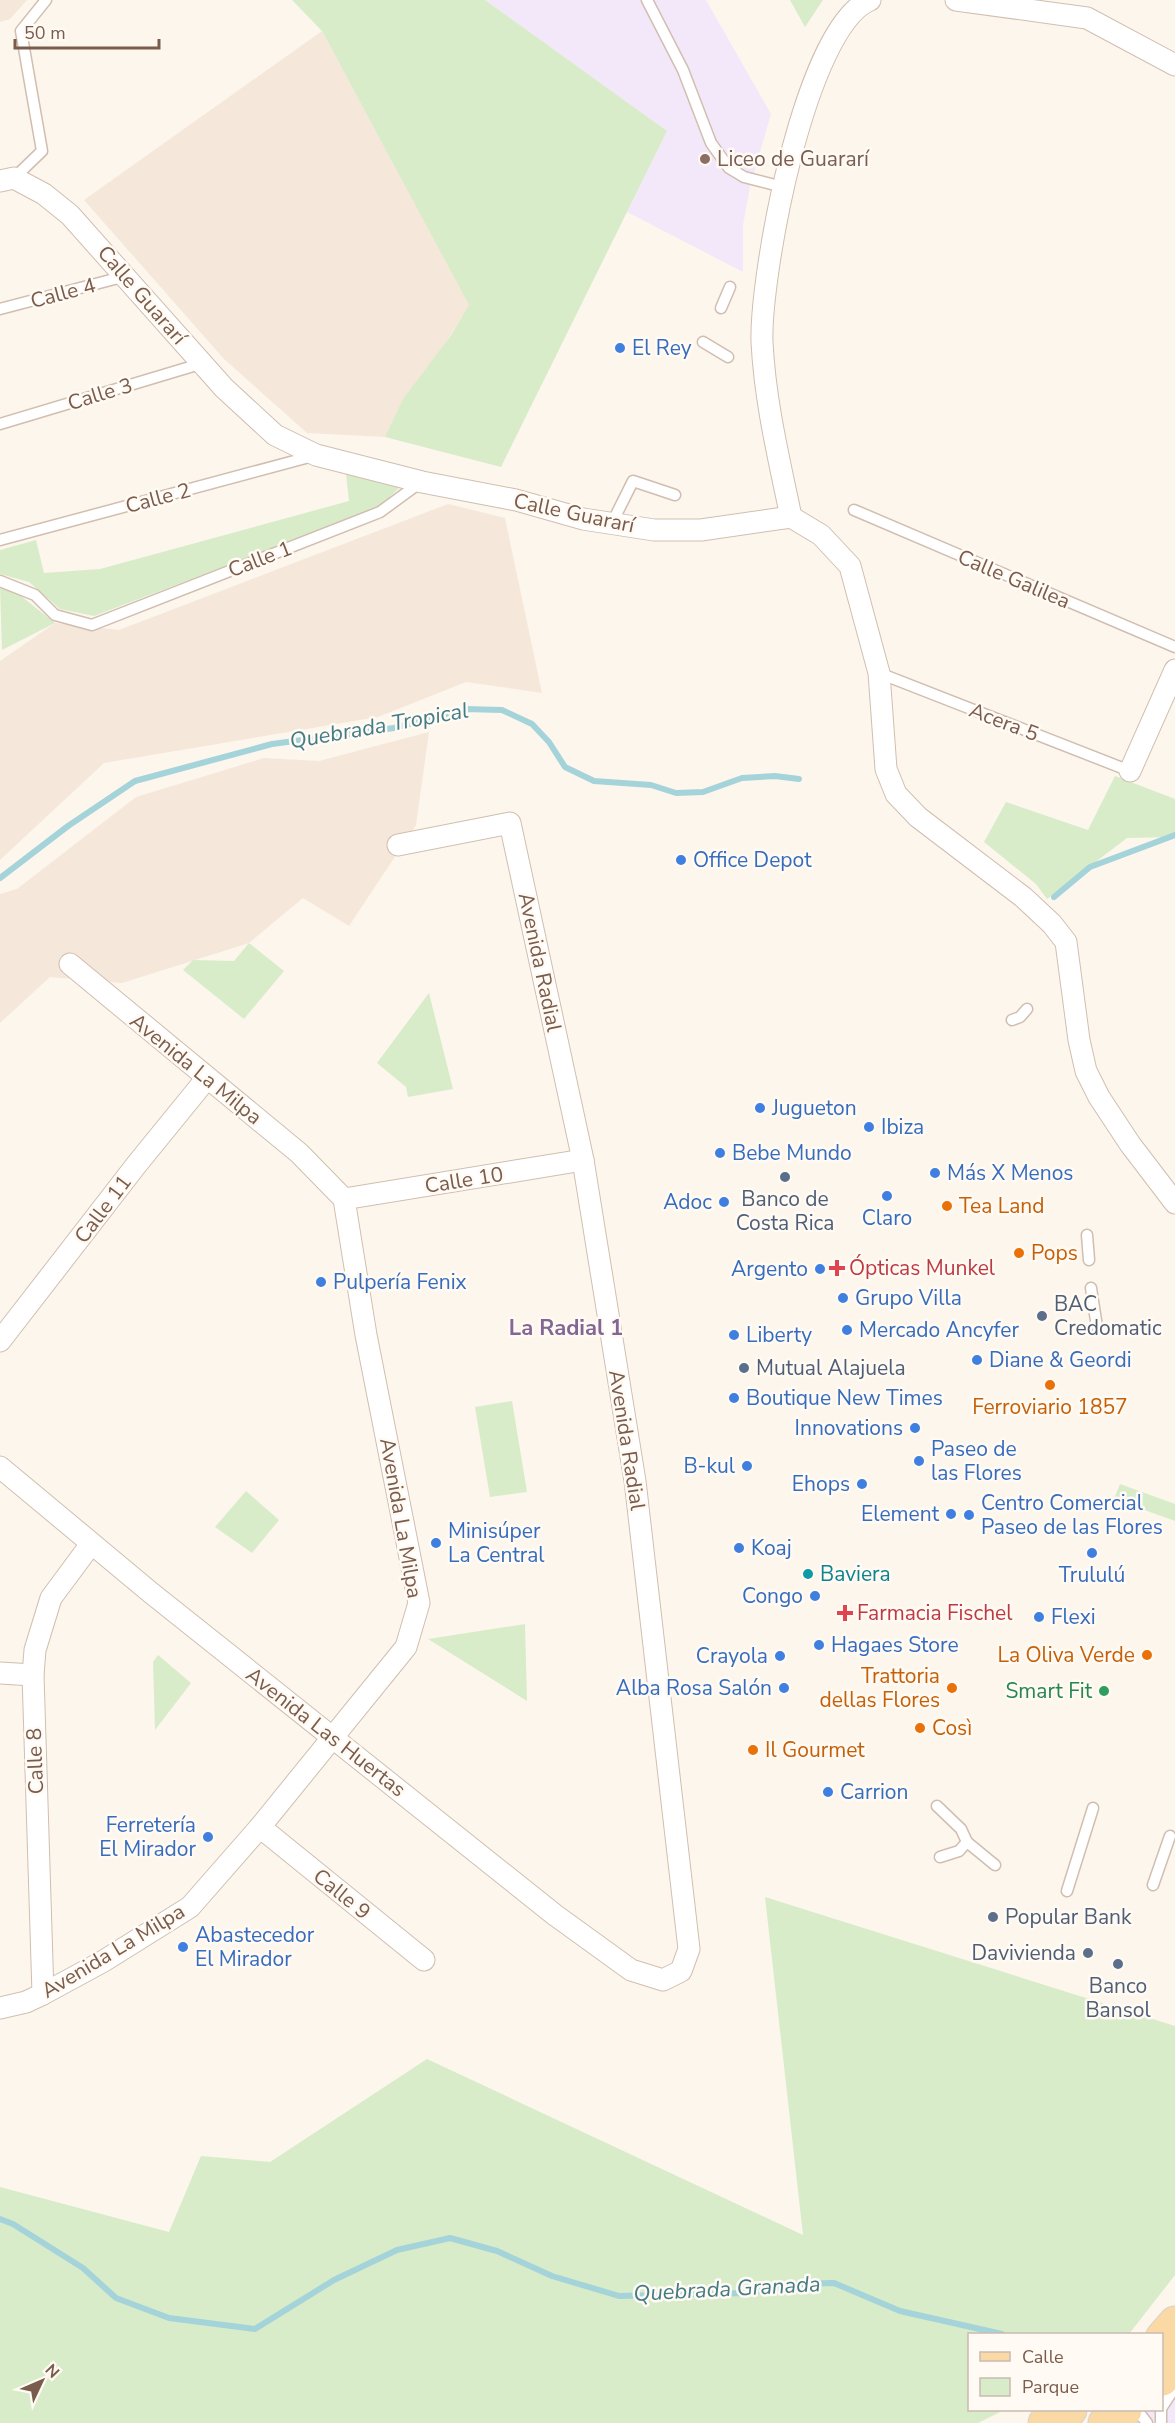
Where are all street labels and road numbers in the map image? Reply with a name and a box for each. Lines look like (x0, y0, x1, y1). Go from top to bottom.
street label: Calle Guararí (91, 239, 194, 351)
street label: Calle 4 (27, 271, 99, 315)
street label: Calle 3 (64, 371, 136, 417)
street label: Calle 2 (122, 476, 194, 520)
street label: Calle Guararí (511, 487, 638, 540)
street label: Calle 1 (224, 534, 296, 584)
street label: Calle Galilea (953, 543, 1075, 615)
street label: Acera 5 (965, 696, 1043, 748)
street label: Avenida Radial (512, 890, 569, 1035)
street label: Avenida La Milpa (124, 1007, 268, 1131)
street label: Calle 10 (423, 1160, 505, 1200)
street label: Calle 11 (68, 1169, 138, 1249)
street label: Avenida Radial (602, 1368, 652, 1513)
street label: Avenida La Milpa (373, 1436, 429, 1600)
street label: Avenida Las Huertas (240, 1661, 412, 1803)
street label: Calle 8 (20, 1727, 50, 1795)
street label: Calle 9 (307, 1862, 377, 1926)
street label: Avenida La Milpa (36, 1897, 190, 2005)

